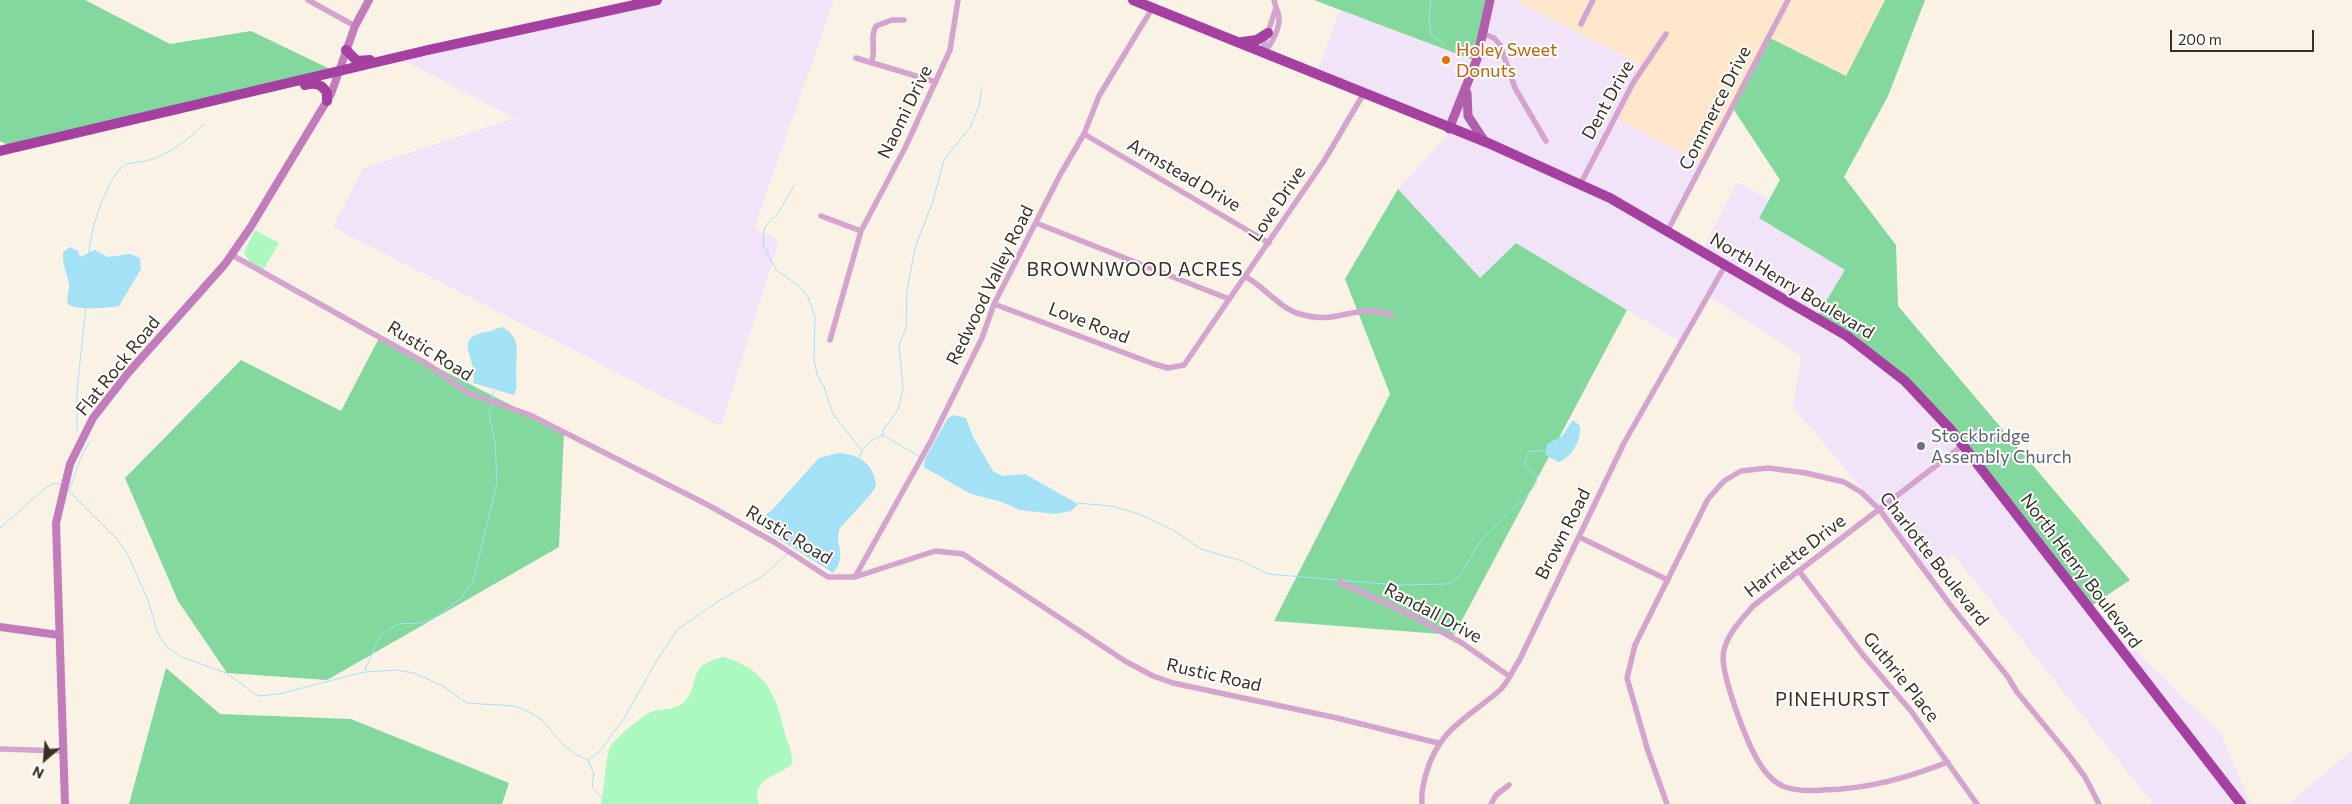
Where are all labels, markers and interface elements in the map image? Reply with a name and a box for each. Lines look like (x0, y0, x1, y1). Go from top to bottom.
scale bar (2172, 20, 2316, 52)
text: 200 m (2178, 30, 2222, 48)
place label: Holey Sweet Donuts (1456, 39, 1557, 82)
street label: Commerce Drive (1674, 42, 1756, 174)
marker: Holey Sweet Donuts (1440, 54, 1452, 66)
street label: Dent Drive (1577, 57, 1639, 143)
street label: Naomi Drive (873, 62, 937, 162)
street label: Armstead Drive (1124, 134, 1244, 216)
street label: Love Drive (1244, 162, 1310, 246)
street label: Redwood Valley Road (942, 202, 1038, 368)
street label: North Henry Boulevard (1706, 228, 1878, 344)
district label: BROWNWOOD ACRES (1025, 259, 1245, 281)
street label: Love Road (1046, 298, 1132, 348)
street label: Flat Rock Road (71, 312, 165, 420)
street label: Rustic Road (383, 316, 477, 386)
place label: Stockbridge Assembly Church (1931, 425, 2072, 468)
marker: Stockbridge Assembly Church (1915, 440, 1927, 452)
street label: Brown Road (1531, 485, 1595, 583)
street label: Charlotte Boulevard (1875, 488, 1993, 630)
street label: North Henry Boulevard (2016, 489, 2146, 653)
street label: Rustic Road (742, 501, 836, 569)
street label: Harriette Drive (1740, 510, 1850, 602)
street label: Randall Drive (1380, 578, 1486, 648)
street label: Guthrie Place (1858, 628, 1944, 726)
street label: Rustic Road (1165, 654, 1263, 696)
district label: PINEHURST (1774, 689, 1892, 711)
north arrow (20, 734, 70, 784)
text: N (29, 763, 46, 783)

